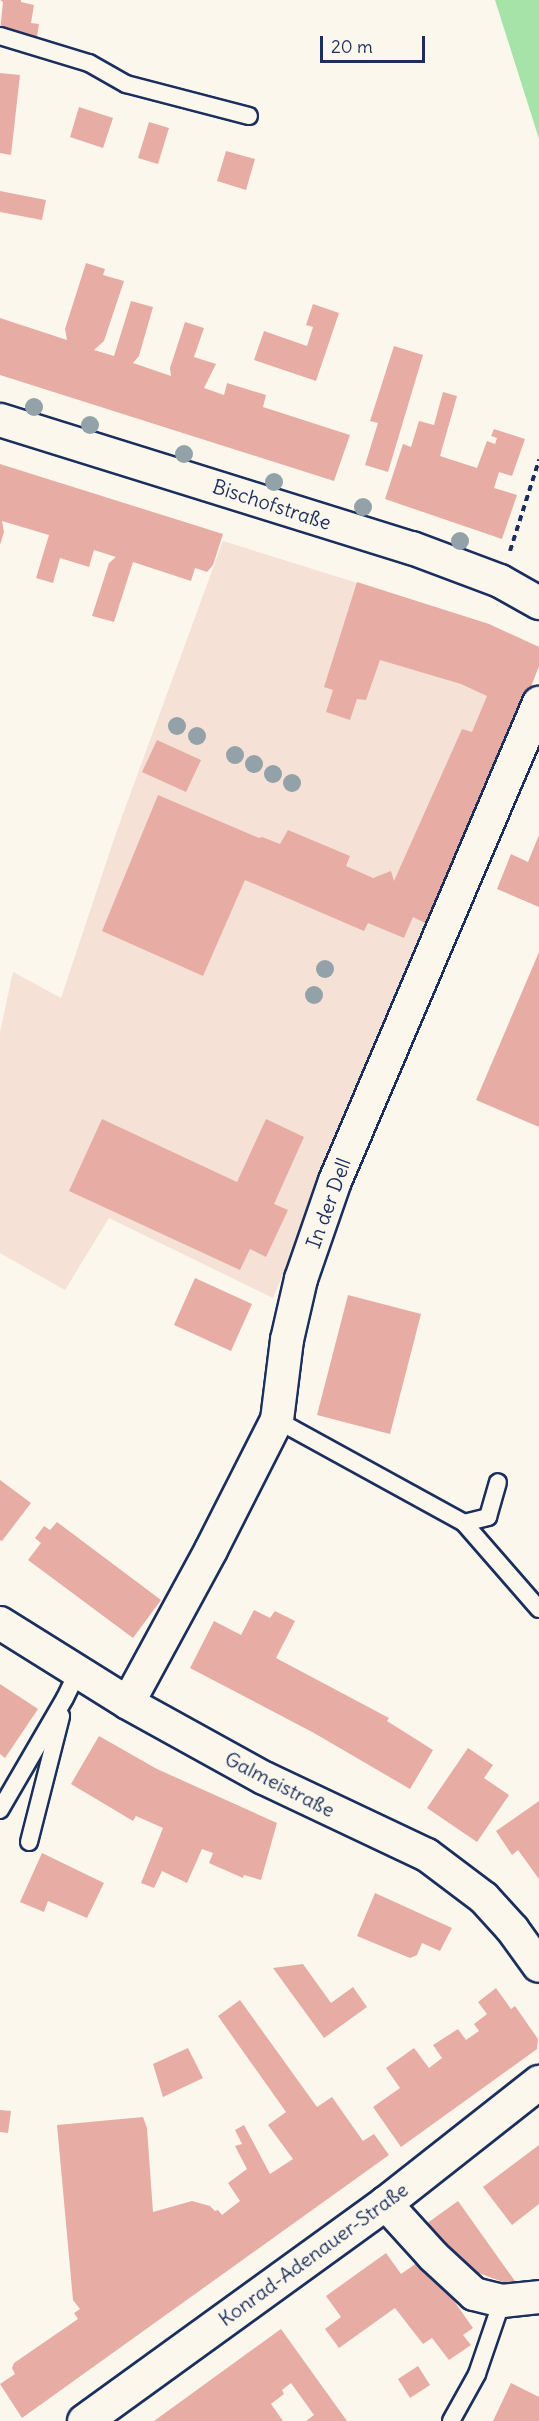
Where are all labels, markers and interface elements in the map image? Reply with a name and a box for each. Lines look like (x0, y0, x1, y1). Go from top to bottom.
scale bar (323, 24, 428, 62)
text: 20 m (331, 35, 373, 58)
street label: Bischofstraße (210, 474, 334, 534)
street label: In der Dell (301, 1155, 355, 1251)
street label: Galmeistraße (221, 1746, 339, 1822)
street label: Konrad-Adenauer-Straße (214, 2177, 412, 2331)

